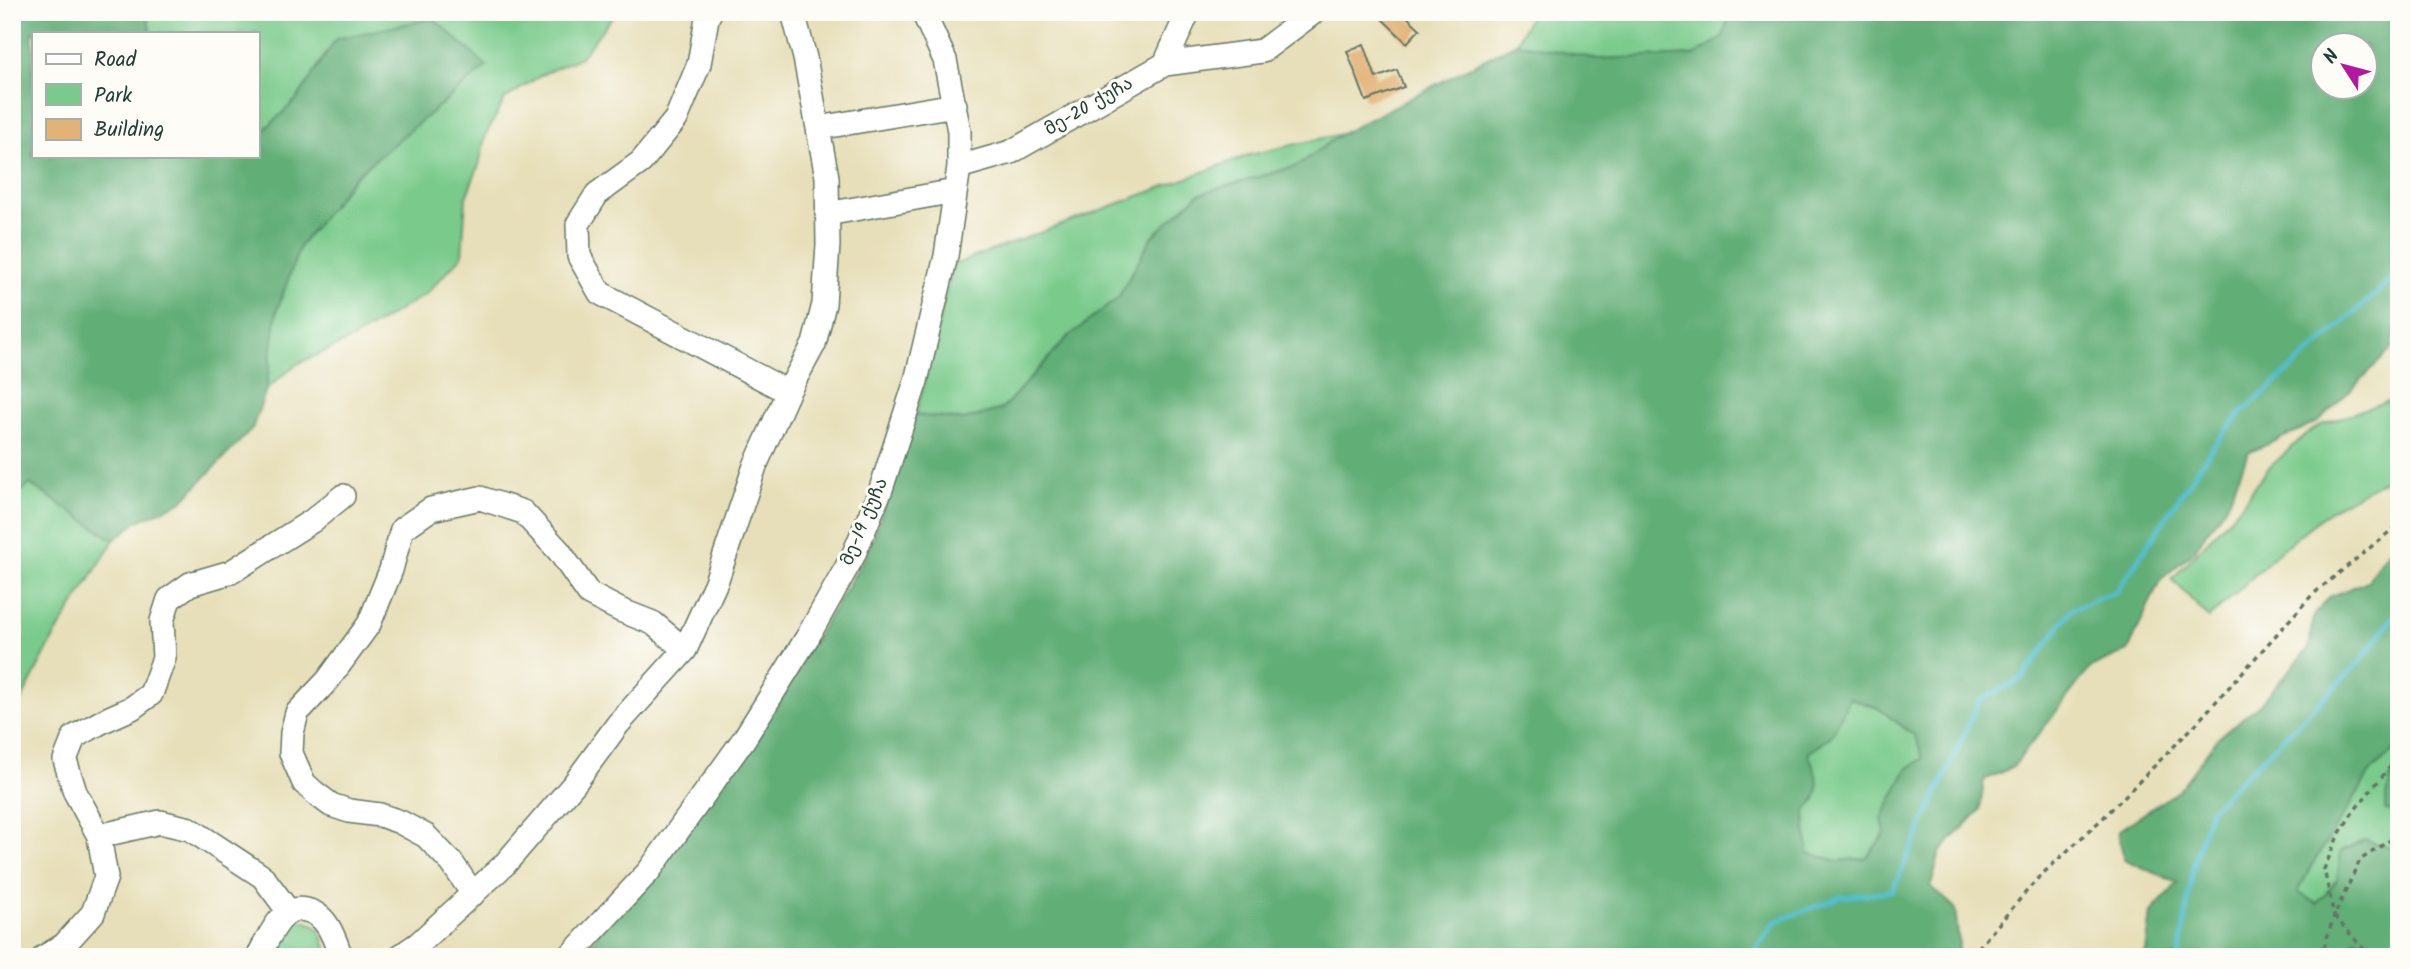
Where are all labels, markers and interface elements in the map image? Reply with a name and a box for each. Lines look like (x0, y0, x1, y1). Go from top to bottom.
legend (32, 32, 259, 158)
north arrow (2310, 32, 2380, 102)
text: Road (94, 44, 137, 77)
text: N (2316, 44, 2348, 71)
street label: მე-20 ქუჩა (1039, 70, 1139, 144)
text: Park (94, 80, 132, 113)
text: Building (94, 114, 164, 147)
street label: მე-19 ქუჩა (833, 473, 897, 571)

